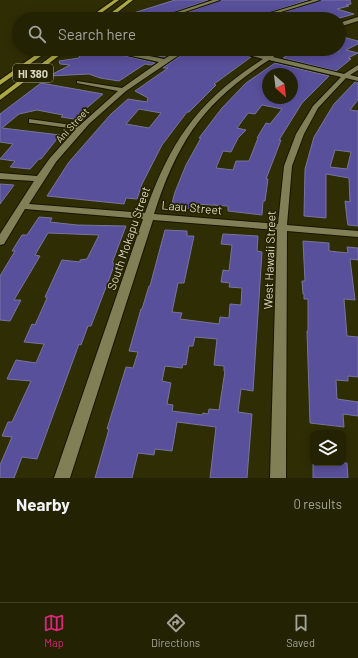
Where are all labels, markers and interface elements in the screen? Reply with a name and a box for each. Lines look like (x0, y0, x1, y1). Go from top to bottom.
search box (12, 12, 346, 56)
icon: search (26, 23, 48, 45)
text: Search here (58, 25, 136, 43)
road number: HI 380 (13, 64, 53, 82)
north arrow (262, 68, 298, 104)
street label: Ani Street (53, 105, 91, 145)
street label: South Mokapu Street (104, 184, 152, 292)
street label: Laau Street (161, 197, 223, 217)
street label: West Hawaii Street (260, 210, 278, 310)
map controls (310, 430, 346, 466)
button: layers (310, 430, 346, 466)
text: Nearby (16, 494, 70, 514)
text: 0 results (293, 496, 342, 512)
tab: Map (43, 612, 65, 649)
tab: Directions (151, 612, 200, 649)
tab: Saved (286, 612, 315, 649)

